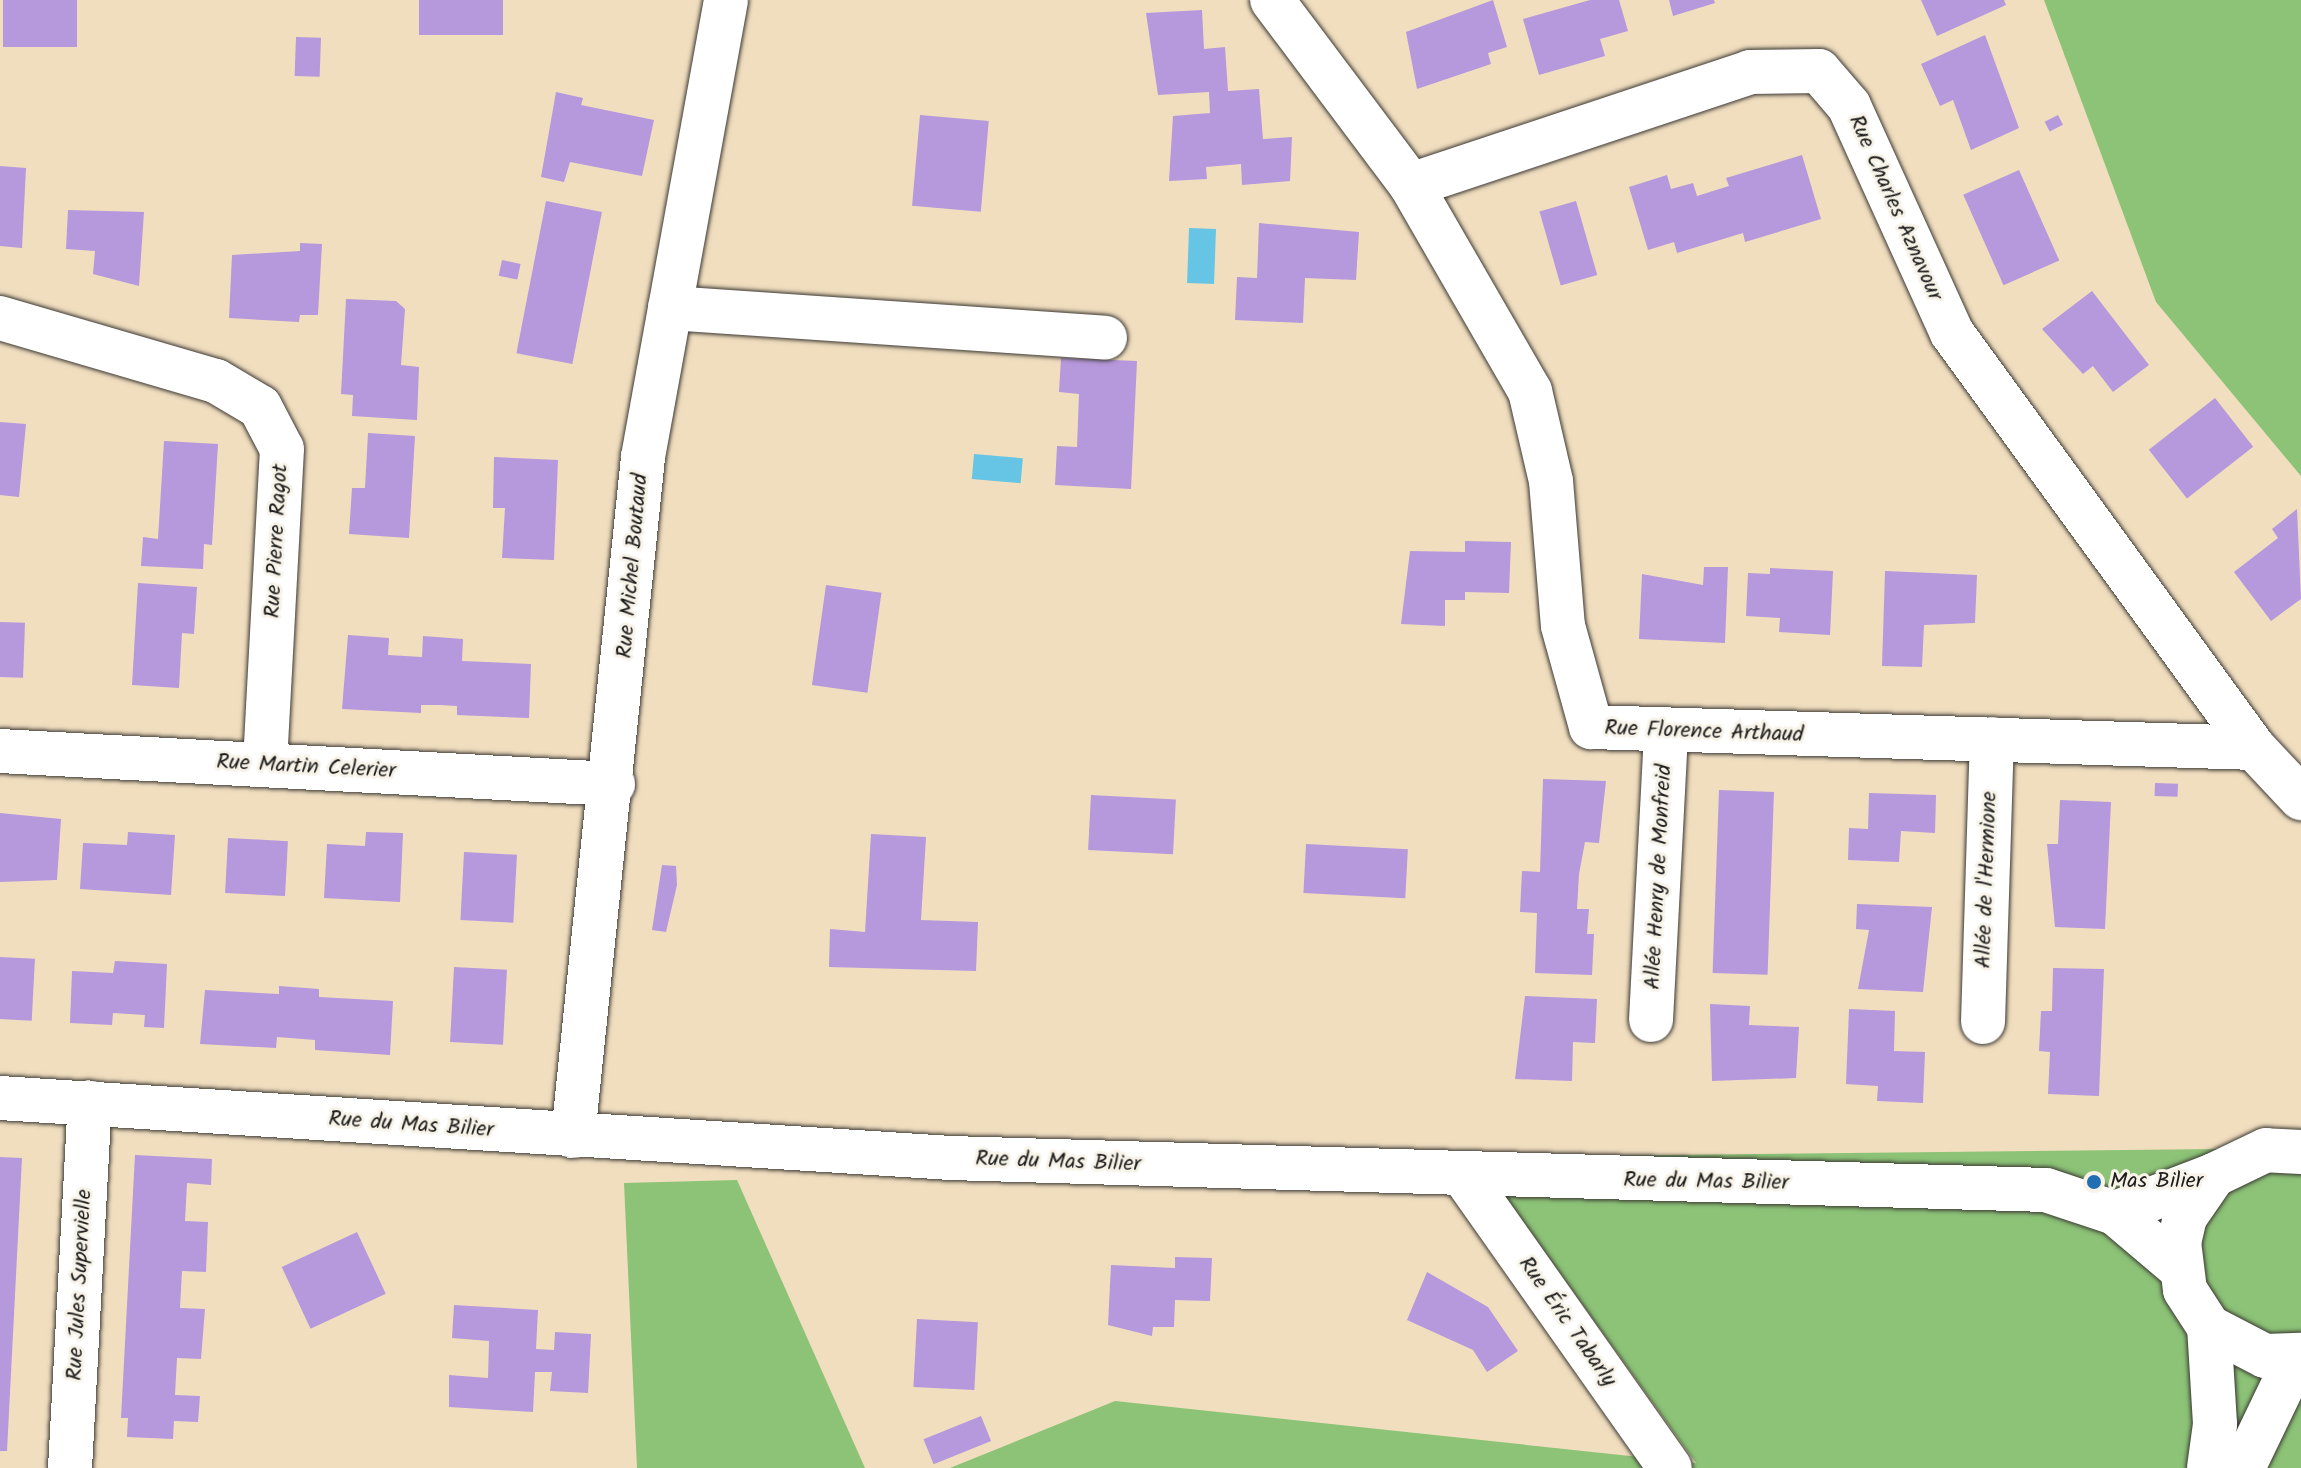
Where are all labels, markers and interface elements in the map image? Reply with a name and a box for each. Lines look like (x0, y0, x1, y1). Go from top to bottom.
street label: Rue Charles Aznavour (1842, 111, 1948, 305)
street label: Rue Pierre Ragot (260, 463, 294, 619)
street label: Rue Michel Boutaud (612, 473, 654, 659)
street label: Rue Florence Arthaud (1604, 715, 1804, 749)
street label: Rue Martin Celerier (216, 749, 396, 785)
street label: Allée Henry de Monfreid (1640, 764, 1678, 990)
street label: Allée de l'Hermione (1971, 791, 2003, 969)
street label: Rue du Mas Bilier (328, 1106, 494, 1144)
street label: Rue du Mas Bilier (975, 1146, 1141, 1178)
street label: Rue du Mas Bilier (1623, 1167, 1789, 1197)
place label: Mas Bilier (2110, 1169, 2203, 1195)
marker: Mas Bilier (2085, 1173, 2103, 1191)
street label: Rue Jules Supervielle (62, 1189, 98, 1381)
street label: Rue Éric Tabarly (1512, 1252, 1622, 1392)

